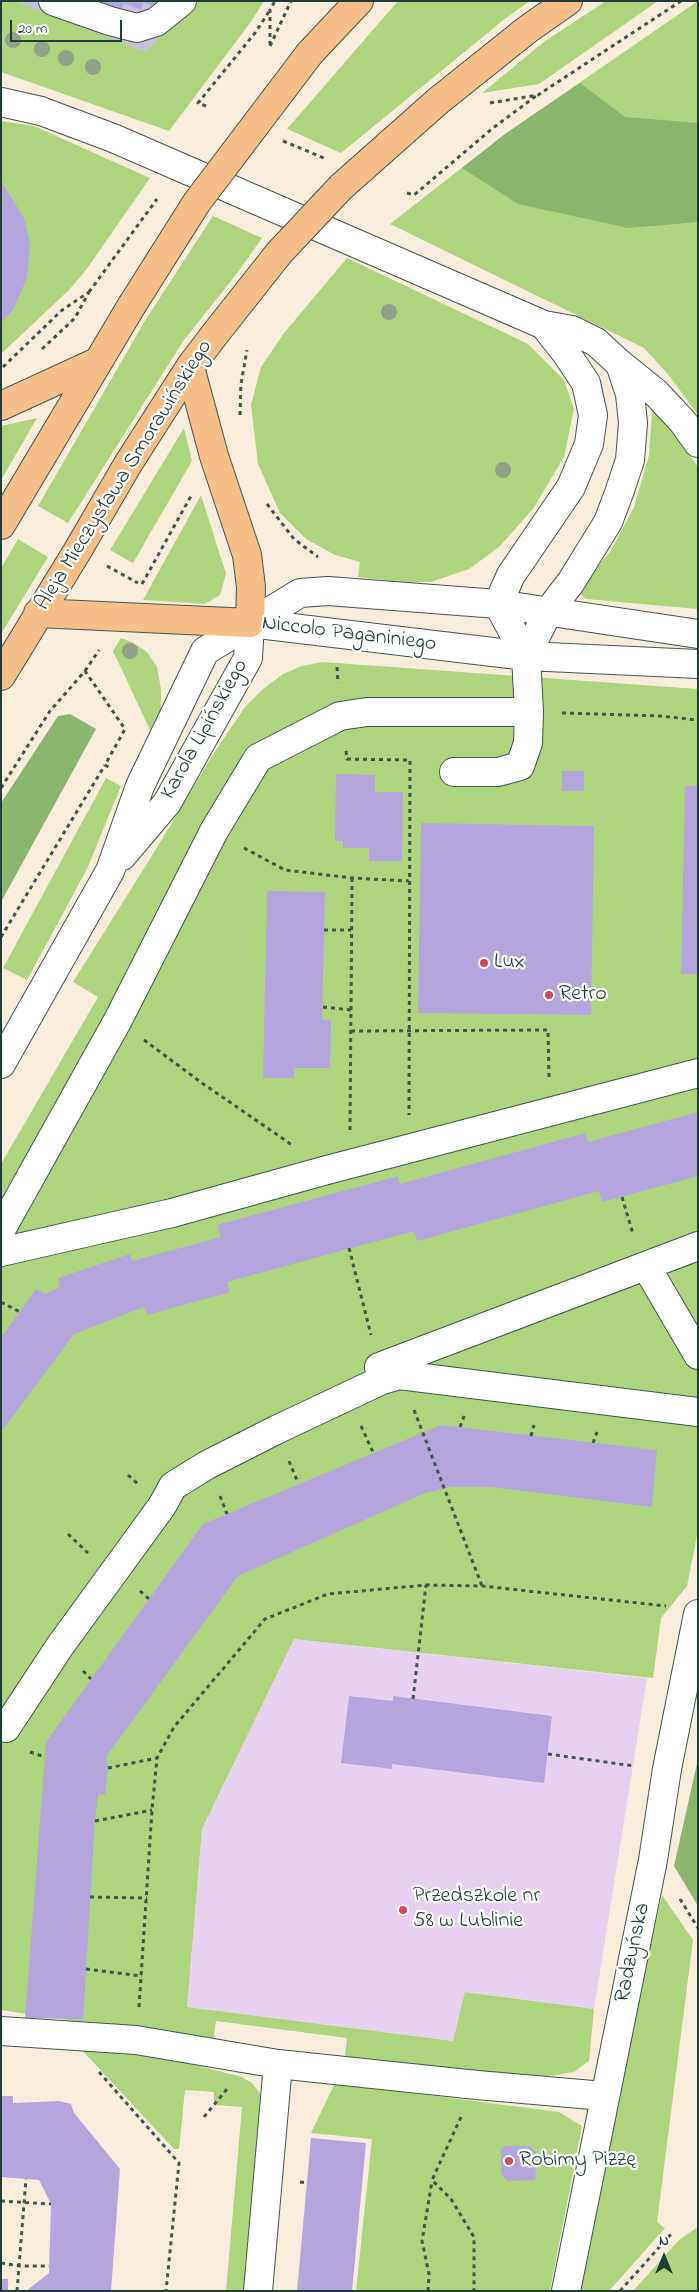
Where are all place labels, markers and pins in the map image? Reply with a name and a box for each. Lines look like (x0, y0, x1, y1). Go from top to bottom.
place label: Lux (494, 950, 525, 976)
marker: Lux (478, 957, 490, 969)
place label: Retro (559, 982, 607, 1008)
marker: Retro (543, 989, 555, 1001)
place label: Przedszkole nr 58 w Lublinie (413, 1884, 540, 1935)
marker: Przedszkole nr 58 w Lublinie (397, 1904, 409, 1916)
place label: Robimy Pizzę (519, 2148, 636, 2174)
marker: Robimy Pizzę (503, 2155, 515, 2167)

